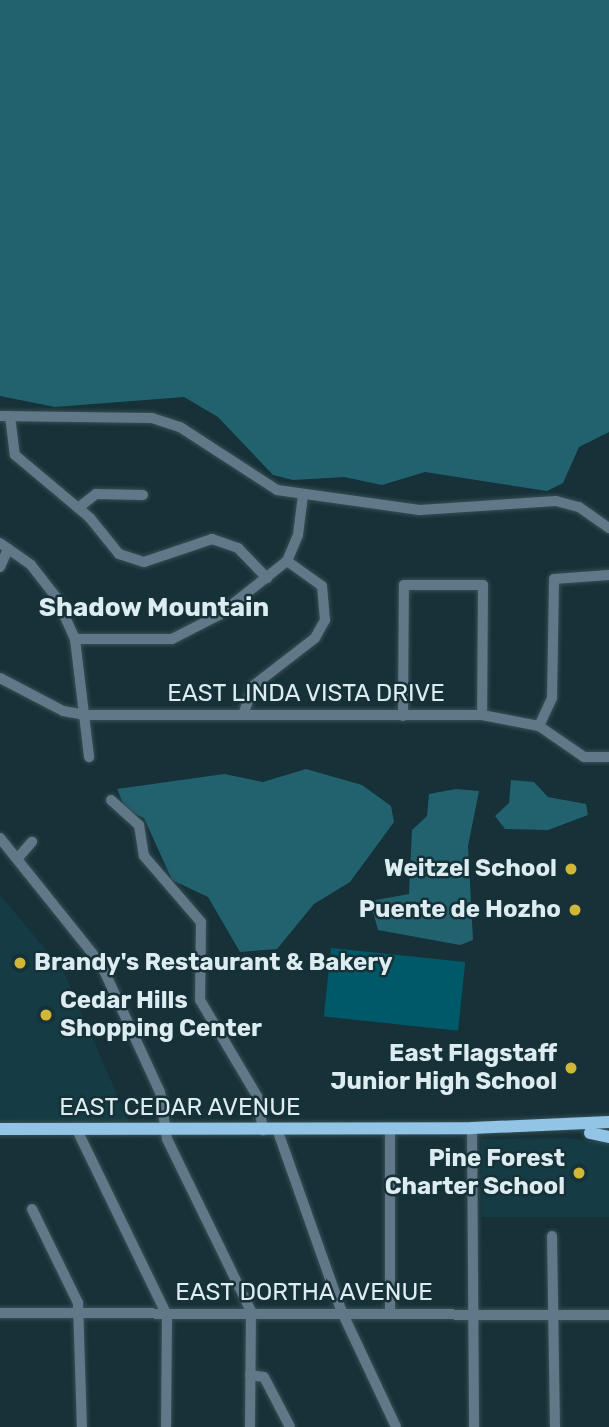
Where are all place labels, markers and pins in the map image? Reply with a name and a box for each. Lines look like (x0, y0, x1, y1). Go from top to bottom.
place label: Weitzel School (384, 855, 557, 883)
marker: Weitzel School (563, 861, 579, 877)
place label: Puente de Hozho (359, 896, 561, 924)
marker: Puente de Hozho (567, 902, 583, 918)
place label: Brandy's Restaurant & Bakery (34, 949, 392, 977)
marker: Brandy's Restaurant & Bakery (12, 955, 28, 971)
place label: Cedar Hills Shopping Center (60, 987, 262, 1043)
marker: Cedar Hills Shopping Center (38, 1007, 54, 1023)
place label: East Flagstaff Junior High School (330, 1040, 557, 1096)
marker: East Flagstaff Junior High School (563, 1060, 579, 1076)
place label: Pine Forest Charter School (384, 1145, 565, 1201)
marker: Pine Forest Charter School (571, 1165, 587, 1181)

